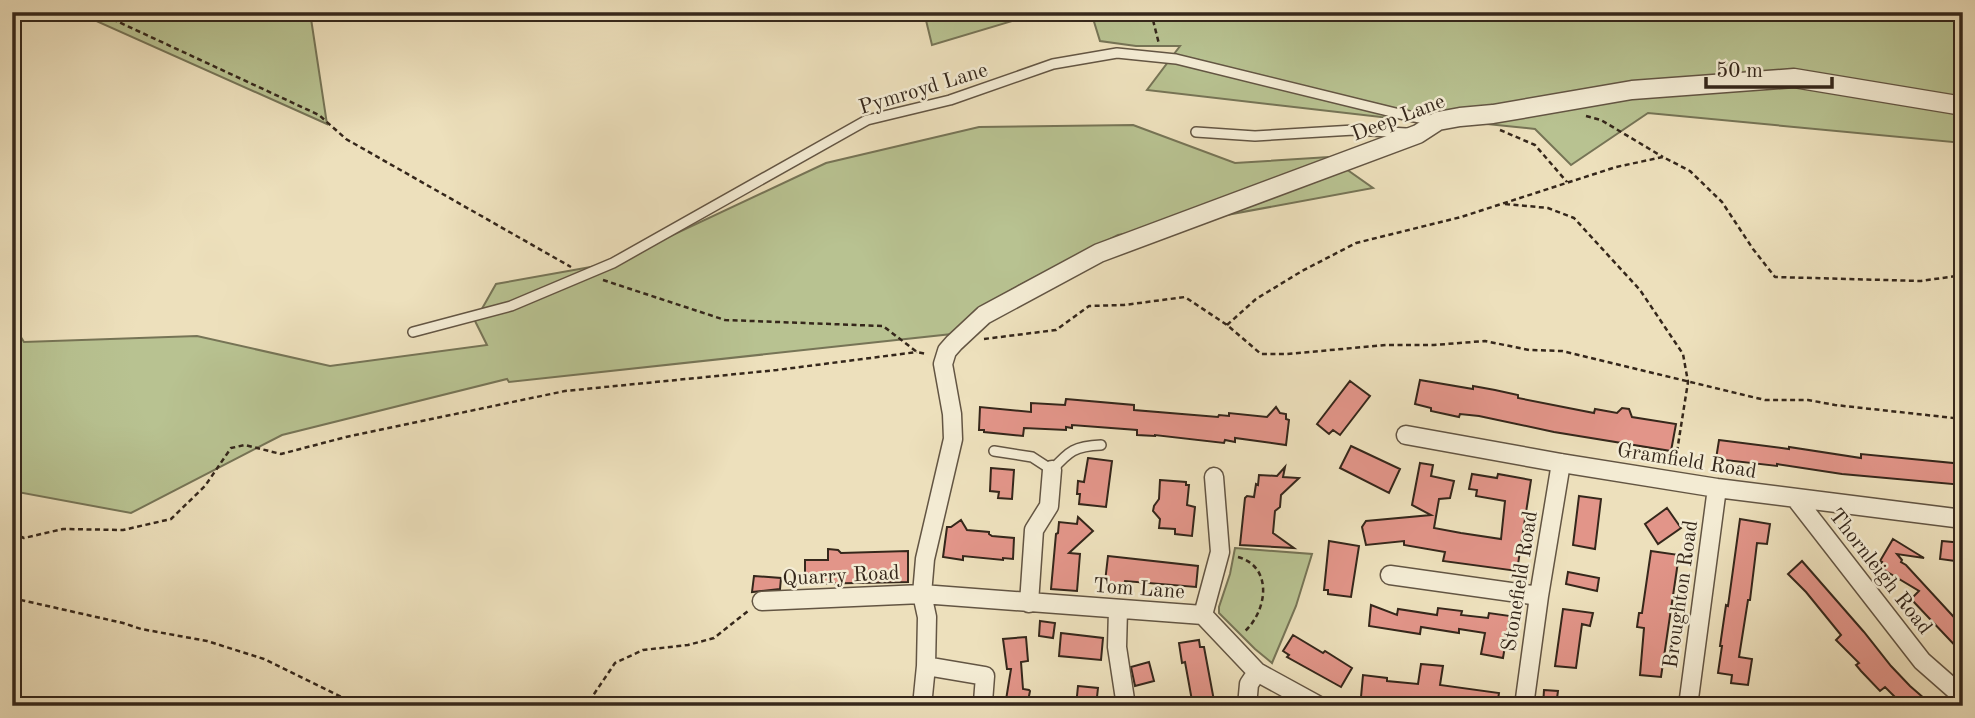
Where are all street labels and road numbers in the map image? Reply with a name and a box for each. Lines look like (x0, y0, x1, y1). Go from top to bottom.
street label: Pymroyd Lane (857, 60, 990, 119)
street label: Deep Lane (1349, 91, 1448, 146)
street label: Gramfield Road (1616, 440, 1758, 483)
street label: Thornleigh Road (1824, 505, 1935, 639)
street label: Stonefield Road (1499, 509, 1542, 653)
street label: Broughton Road (1661, 519, 1702, 670)
street label: Quarry Road (782, 563, 900, 590)
street label: Tom Lane (1092, 576, 1186, 603)

